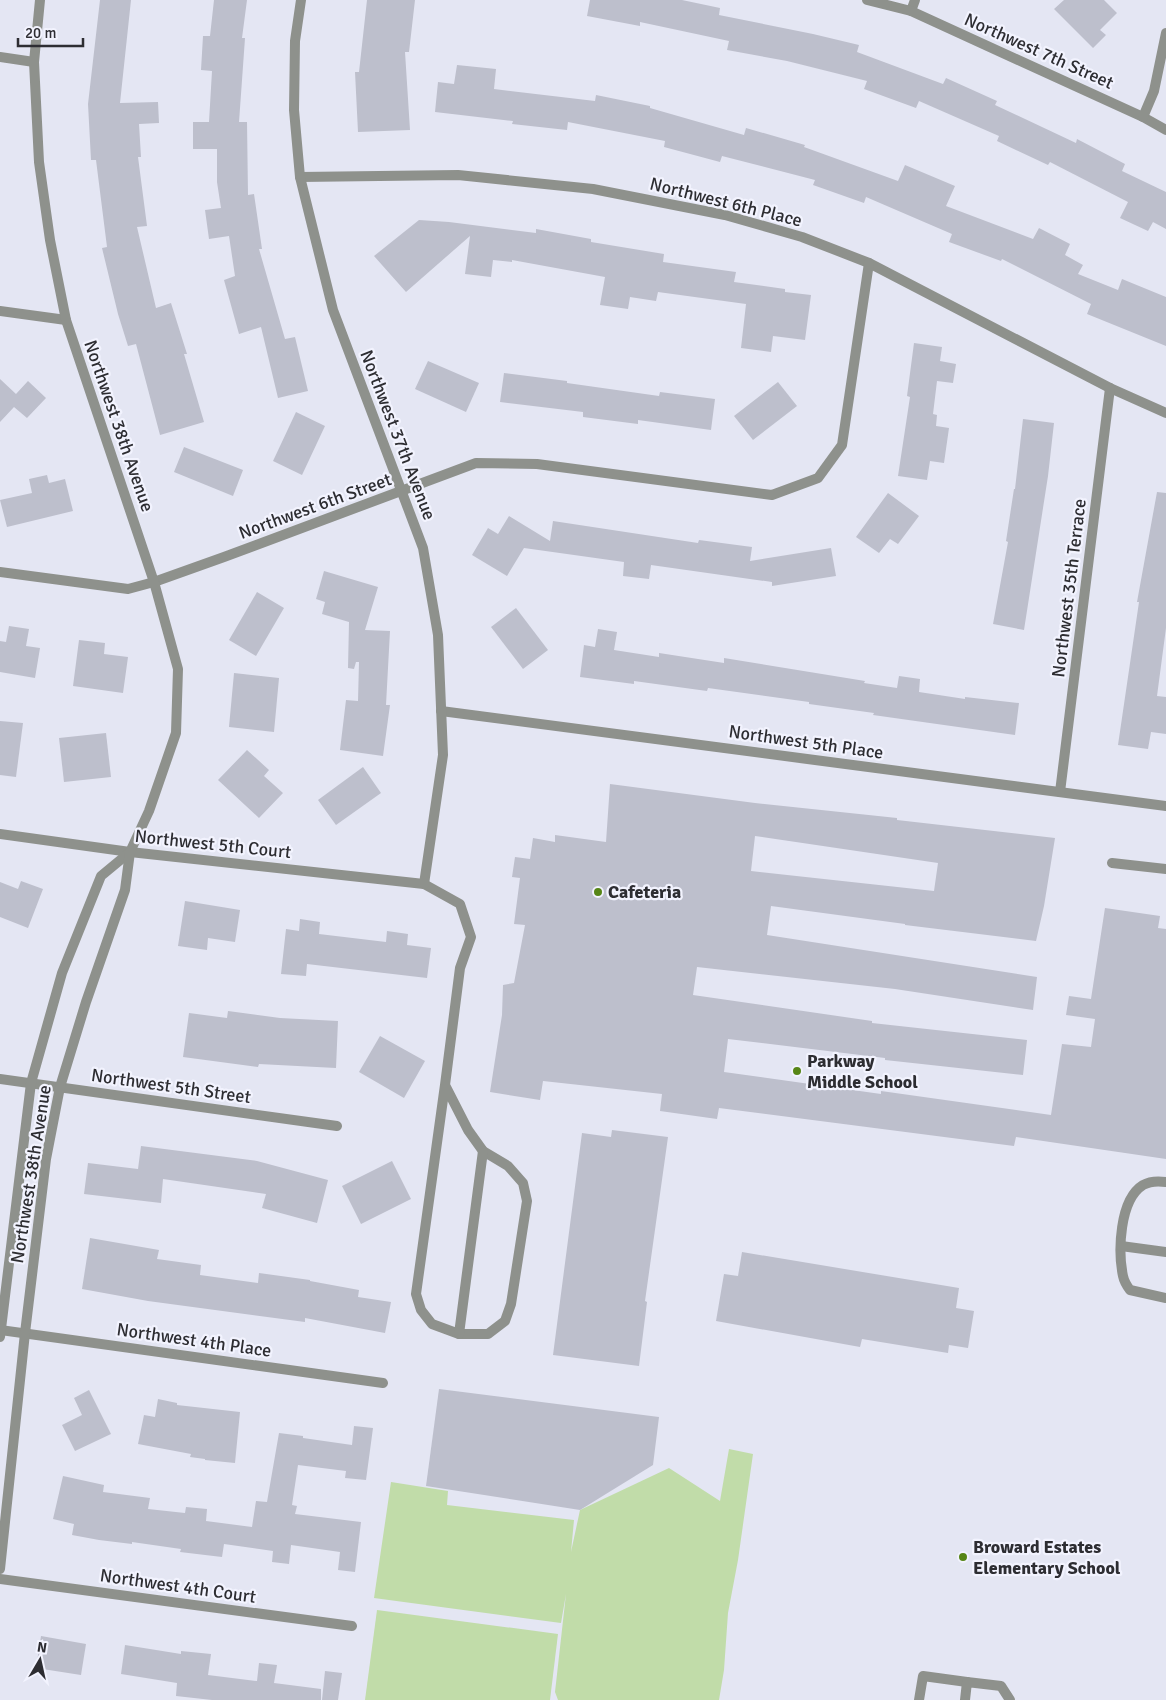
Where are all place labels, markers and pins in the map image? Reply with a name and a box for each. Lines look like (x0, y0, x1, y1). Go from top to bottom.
place label: Cafeteria (608, 881, 681, 903)
marker: Cafeteria (592, 886, 604, 898)
place label: Parkway Middle School (807, 1050, 918, 1093)
marker: Parkway Middle School (791, 1065, 803, 1077)
place label: Broward Estates Elementary School (973, 1536, 1121, 1579)
marker: Broward Estates Elementary School (957, 1551, 969, 1563)

